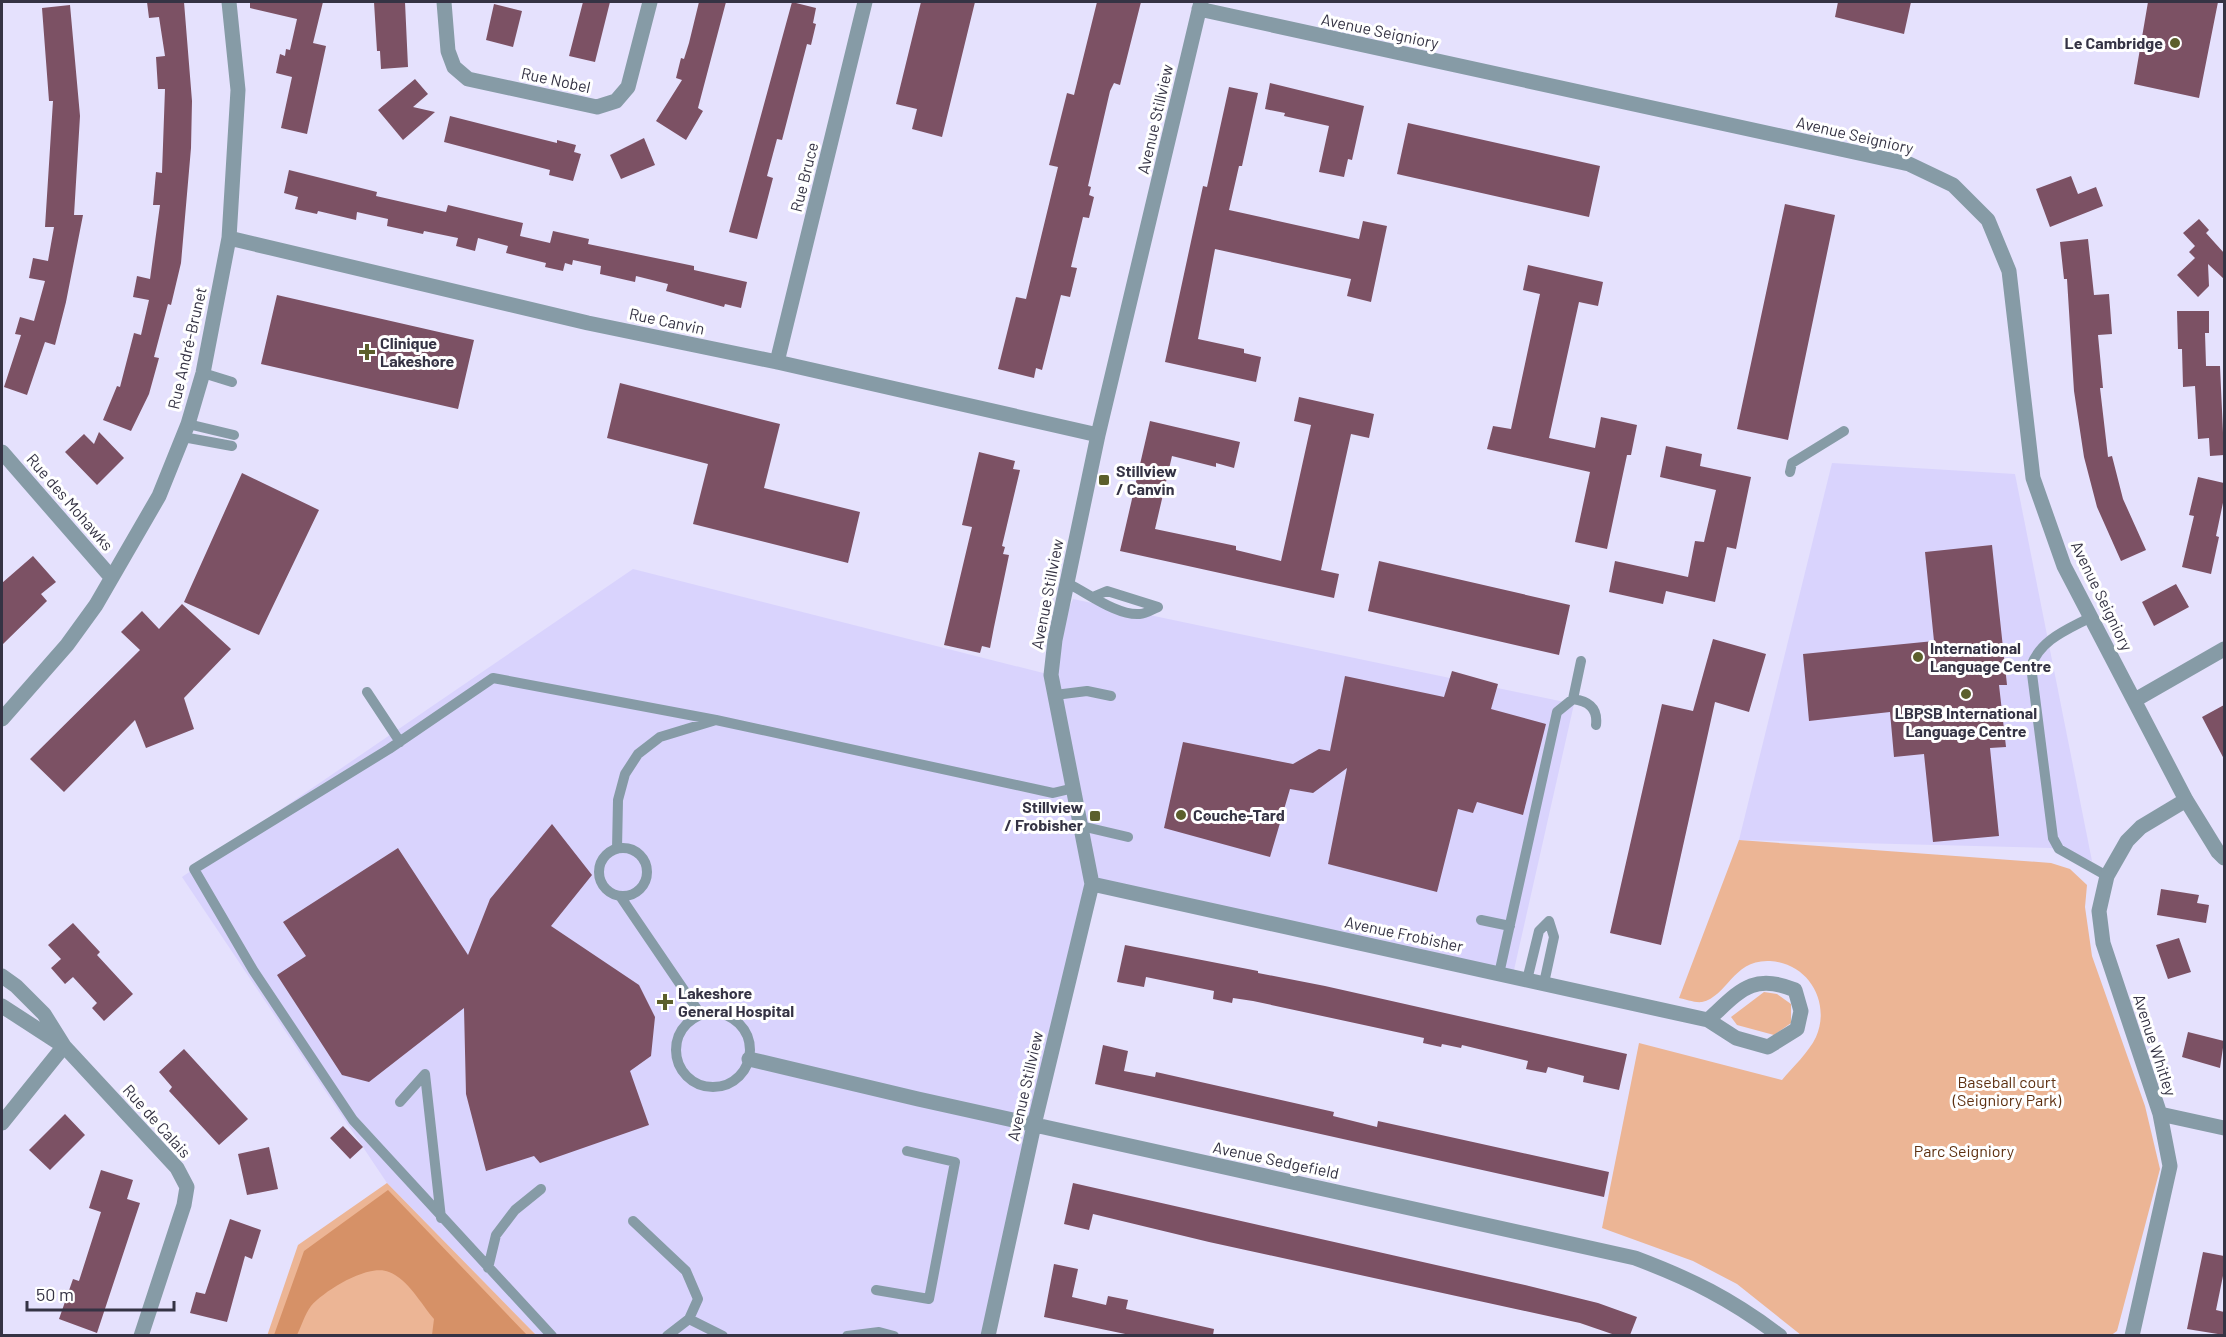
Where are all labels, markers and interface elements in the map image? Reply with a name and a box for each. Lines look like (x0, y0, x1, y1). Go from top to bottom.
street label: Avenue Seigniory (1320, 9, 1441, 52)
place label: Le Cambridge (2064, 33, 2163, 52)
marker: Le Cambridge (2168, 36, 2182, 50)
street label: Avenue Stillview (1133, 62, 1176, 176)
street label: Rue Nobel (520, 63, 593, 96)
street label: Avenue Seigniory (1795, 112, 1916, 157)
street label: Rue Bruce (786, 140, 821, 214)
street label: Rue André-Brunet (163, 285, 210, 411)
street label: Rue Canvin (628, 303, 707, 338)
place label: Clinique Lakeshore (380, 333, 455, 370)
marker: Clinique Lakeshore (358, 343, 376, 361)
street label: Rue des Mohawks (23, 449, 118, 554)
place label: Stillview / Canvin (1116, 461, 1177, 498)
marker: Stillview / Canvin (1097, 473, 1111, 487)
street label: Avenue Stillview (1026, 537, 1067, 651)
street label: Avenue Seigniory (2068, 538, 2137, 654)
place label: International Language Centre (1930, 638, 2051, 675)
marker: International Language Centre (1911, 650, 1925, 664)
marker: LBPSB International Language Centre (1959, 687, 1973, 701)
place label: LBPSB International Language Centre (1895, 703, 2037, 740)
place label: Stillview / Frobisher (1004, 797, 1083, 834)
place label: Couche-Tard (1193, 805, 1285, 824)
marker: Couche-Tard (1174, 808, 1188, 822)
marker: Stillview / Frobisher (1088, 809, 1102, 823)
street label: Avenue Frobisher (1343, 912, 1465, 955)
place label: Lakeshore General Hospital (678, 983, 794, 1020)
street label: Avenue Whitley (2130, 991, 2181, 1099)
marker: Lakeshore General Hospital (656, 993, 674, 1011)
street label: Avenue Stillview (1003, 1029, 1046, 1143)
park label: Baseball court (Seigniory Park) (1952, 1072, 2062, 1109)
street label: Rue de Calais (120, 1080, 195, 1161)
street label: Avenue Sedgefield (1211, 1137, 1341, 1182)
park label: Parc Seigniory (1914, 1141, 2015, 1160)
scale bar (27, 1274, 174, 1312)
text: 50 m (36, 1283, 74, 1305)

